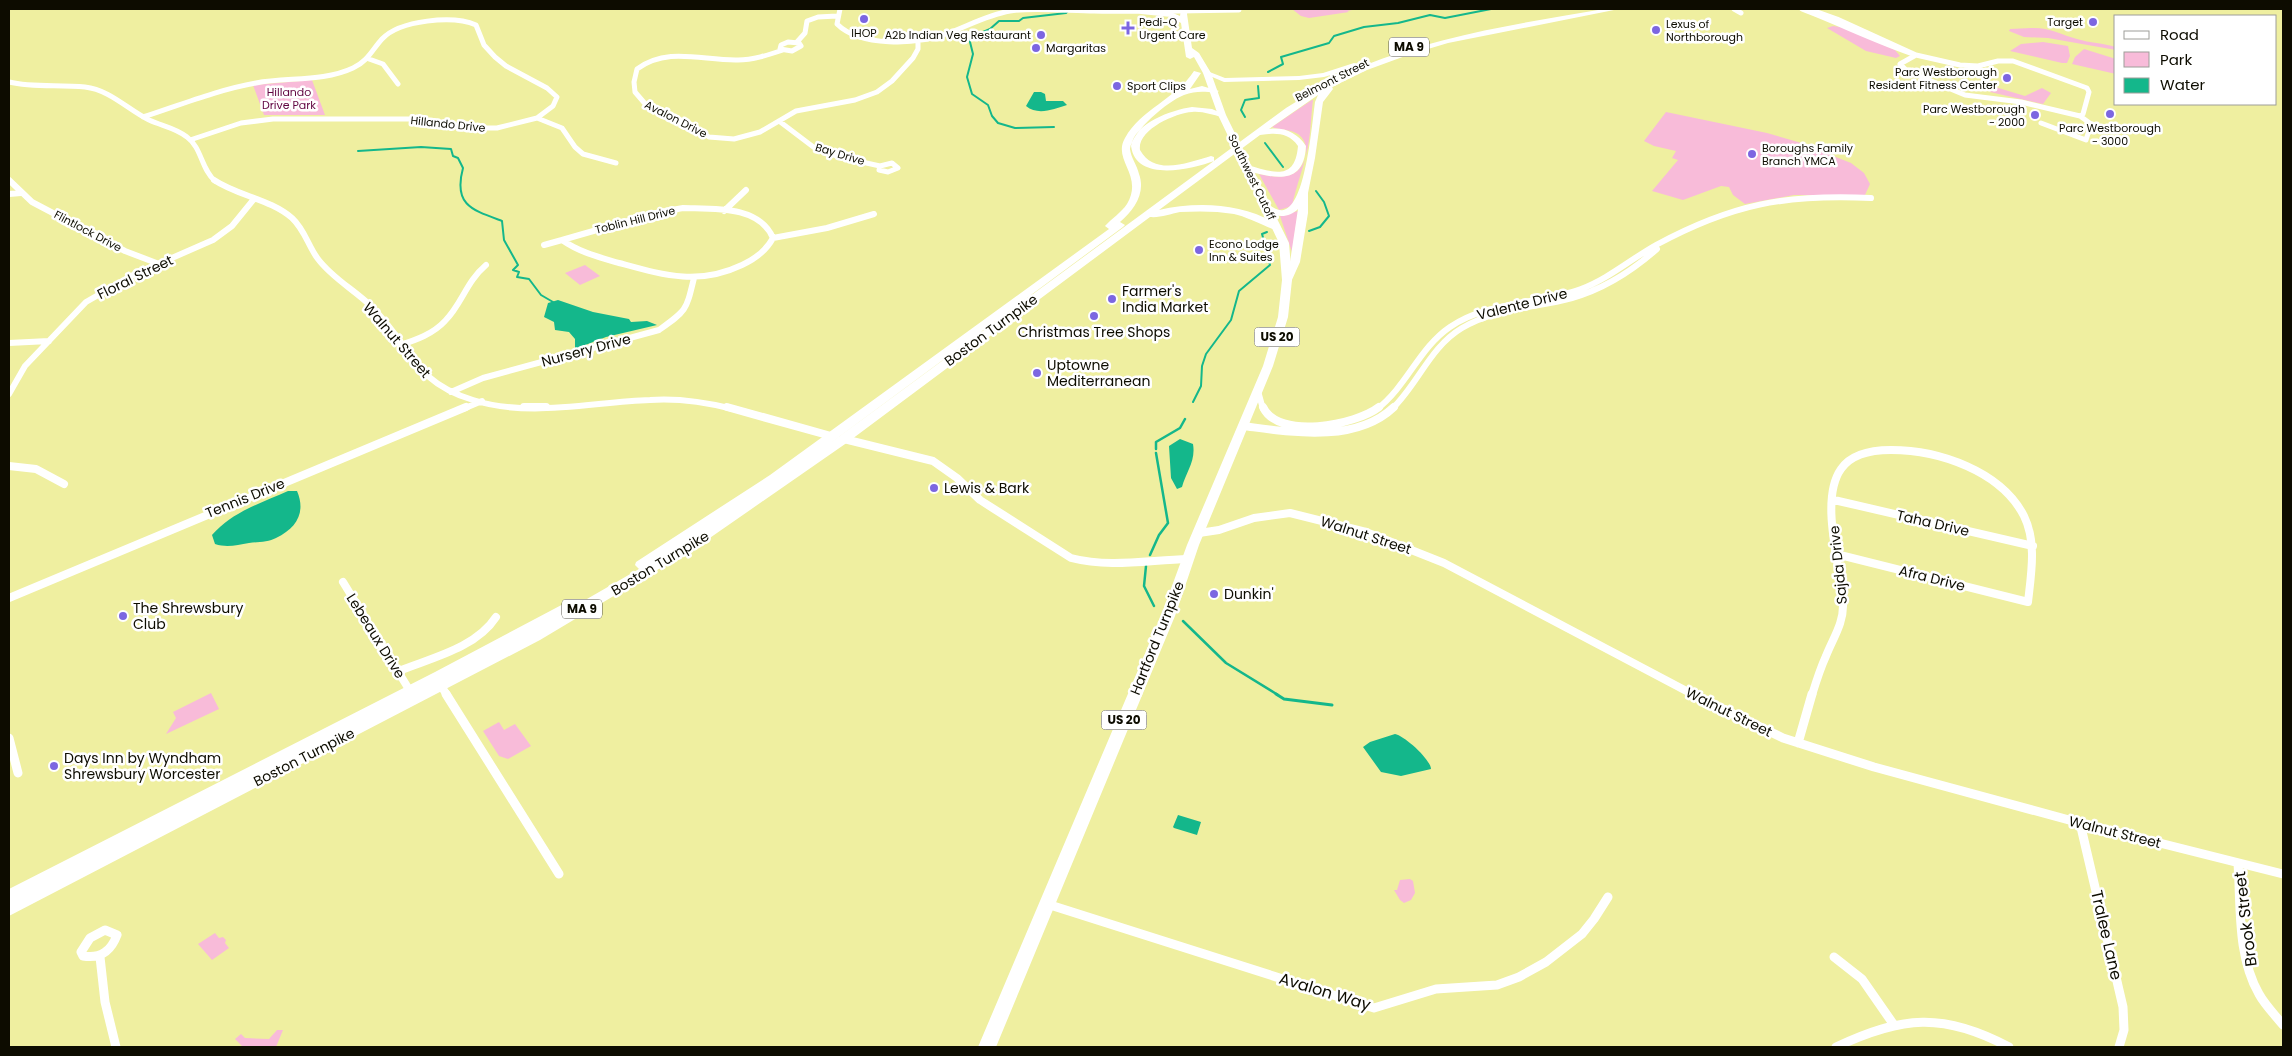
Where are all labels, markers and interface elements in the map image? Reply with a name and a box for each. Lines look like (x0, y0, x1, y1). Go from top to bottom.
marker: IHOP (858, 13, 870, 25)
place label: Pedi-Q Urgent Care (1139, 14, 1206, 43)
place label: Target (2047, 14, 2083, 30)
legend (2114, 15, 2277, 105)
place label: Lexus of Northborough (1666, 16, 1743, 45)
marker: Target (2087, 16, 2099, 28)
marker: Pedi-Q Urgent Care (1121, 21, 1135, 35)
marker: Lexus of Northborough (1650, 24, 1662, 36)
text: Road (2160, 24, 2199, 45)
place label: IHOP (851, 25, 877, 41)
place label: A2b Indian Veg Restaurant (885, 27, 1031, 43)
marker: A2b Indian Veg Restaurant (1035, 29, 1047, 41)
road number: MA 9 (1389, 38, 1429, 56)
place label: Margaritas (1046, 40, 1106, 56)
marker: Margaritas (1030, 42, 1042, 54)
text: Park (2160, 49, 2192, 70)
street label: Belmont Street (1292, 55, 1372, 105)
place label: Parc Westborough Resident Fitness Center (1869, 64, 1997, 93)
marker: Parc Westborough Resident Fitness Center (2001, 72, 2013, 84)
text: Water (2160, 74, 2206, 95)
place label: Sport Clips (1127, 78, 1186, 94)
marker: Sport Clips (1111, 80, 1123, 92)
park label: Hillando Drive Park (262, 84, 316, 113)
street label: Avalon Drive (642, 96, 710, 142)
place label: Parc Westborough - 2000 (1923, 101, 2025, 130)
marker: Parc Westborough - 3000 (2104, 108, 2116, 120)
marker: Parc Westborough - 2000 (2029, 109, 2041, 121)
street label: Hillando Drive (410, 112, 486, 136)
place label: Parc Westborough - 3000 (2059, 120, 2161, 149)
street label: Southwest Cutoff (1224, 131, 1280, 223)
street label: Bay Drive (813, 139, 867, 169)
place label: Boroughs Family Branch YMCA (1762, 140, 1854, 169)
marker: Boroughs Family Branch YMCA (1746, 148, 1758, 160)
street label: Toblin Hill Drive (593, 202, 677, 238)
street label: Flintlock Drive (51, 206, 125, 256)
place label: Econo Lodge Inn & Suites (1209, 236, 1279, 265)
marker: Econo Lodge Inn & Suites (1193, 244, 1205, 256)
street label: Floral Street (94, 250, 176, 304)
place label: Farmer's India Market (1122, 281, 1208, 317)
street label: Valente Drive (1475, 283, 1570, 325)
street label: Boston Turnpike (940, 289, 1042, 371)
marker: Farmer's India Market (1106, 293, 1118, 305)
street label: Walnut Street (359, 298, 435, 382)
marker: Christmas Tree Shops (1088, 310, 1100, 322)
place label: Christmas Tree Shops (1018, 322, 1170, 342)
street label: Nursery Drive (539, 328, 633, 372)
road number: US 20 (1254, 328, 1300, 347)
place label: Uptowne Mediterranean (1047, 355, 1150, 391)
marker: Uptowne Mediterranean (1031, 367, 1043, 379)
street label: Tennis Drive (202, 473, 288, 523)
place label: Lewis & Bark (944, 478, 1030, 498)
marker: Lewis & Bark (928, 482, 940, 494)
street label: Taha Drive (1895, 505, 1972, 541)
street label: Walnut Street (1318, 511, 1414, 559)
street label: Sajda Drive (1824, 524, 1852, 605)
street label: Boston Turnpike (607, 526, 713, 600)
street label: Afra Drive (1897, 560, 1968, 596)
street label: Hartford Turnpike (1125, 578, 1189, 698)
place label: Dunkin' (1224, 584, 1274, 604)
marker: Dunkin' (1208, 588, 1220, 600)
street label: Lebeaux Drive (342, 590, 410, 683)
place label: The Shrewsbury Club (133, 598, 243, 634)
road number: MA 9 (562, 600, 602, 618)
marker: The Shrewsbury Club (117, 610, 129, 622)
street label: Walnut Street (1682, 682, 1776, 742)
road number: US 20 (1102, 710, 1146, 730)
street label: Boston Turnpike (250, 723, 358, 791)
place label: Days Inn by Wyndham Shrewsbury Worcester (64, 748, 221, 784)
marker: Days Inn by Wyndham Shrewsbury Worcester (48, 760, 60, 772)
street label: Walnut Street (2067, 811, 2163, 853)
street label: Brook Street (2228, 870, 2263, 968)
street label: Tralee Lane (2085, 888, 2128, 982)
street label: Avalon Way (1276, 967, 1374, 1016)

